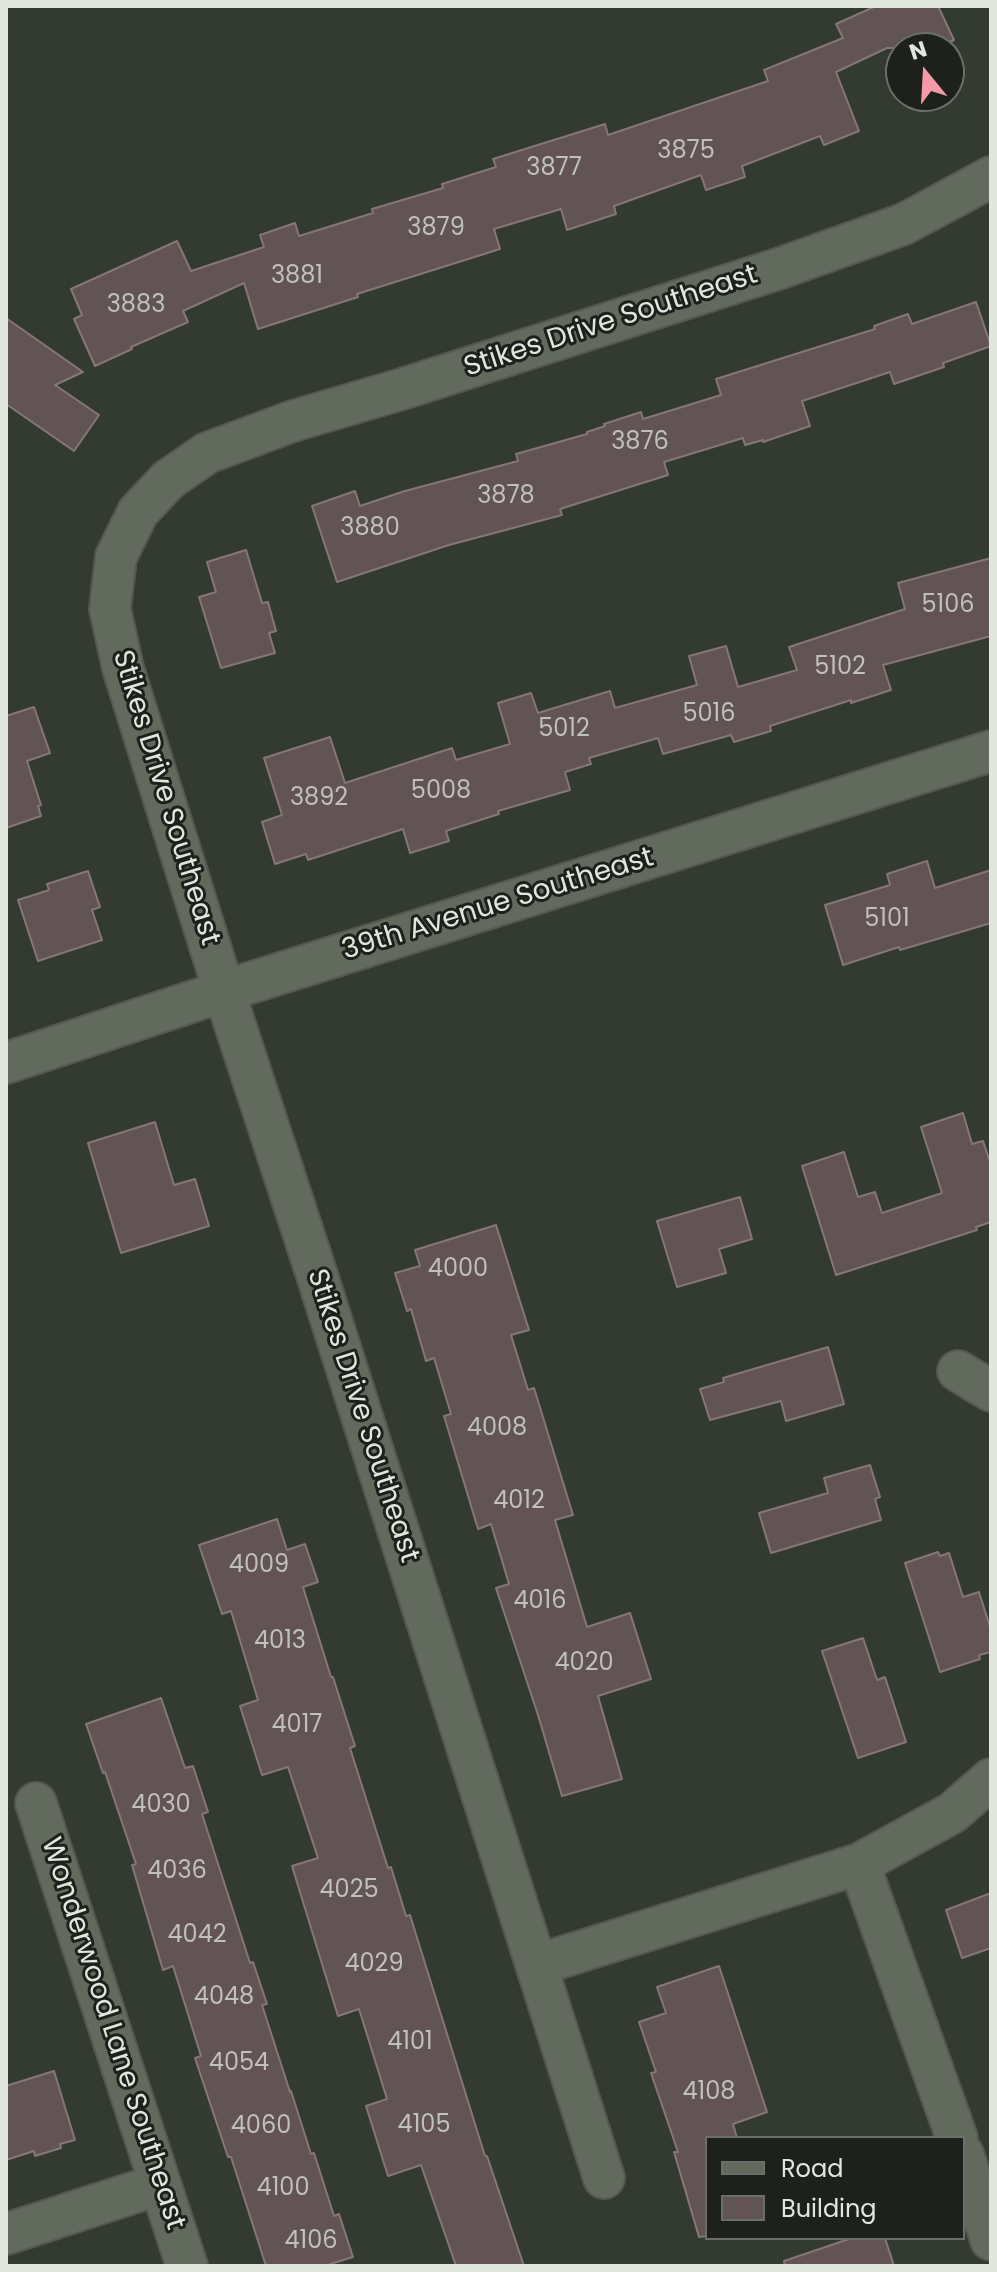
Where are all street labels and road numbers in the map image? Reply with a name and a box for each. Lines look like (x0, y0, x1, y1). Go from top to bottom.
street label: Stikes Drive Southeast (460, 259, 762, 385)
street label: Stikes Drive Southeast (104, 647, 226, 949)
street label: 39th Avenue Southeast (338, 842, 658, 968)
street label: Stikes Drive Southeast (299, 1265, 425, 1567)
street label: Wonderwood Lane Southeast (33, 1834, 191, 2234)

